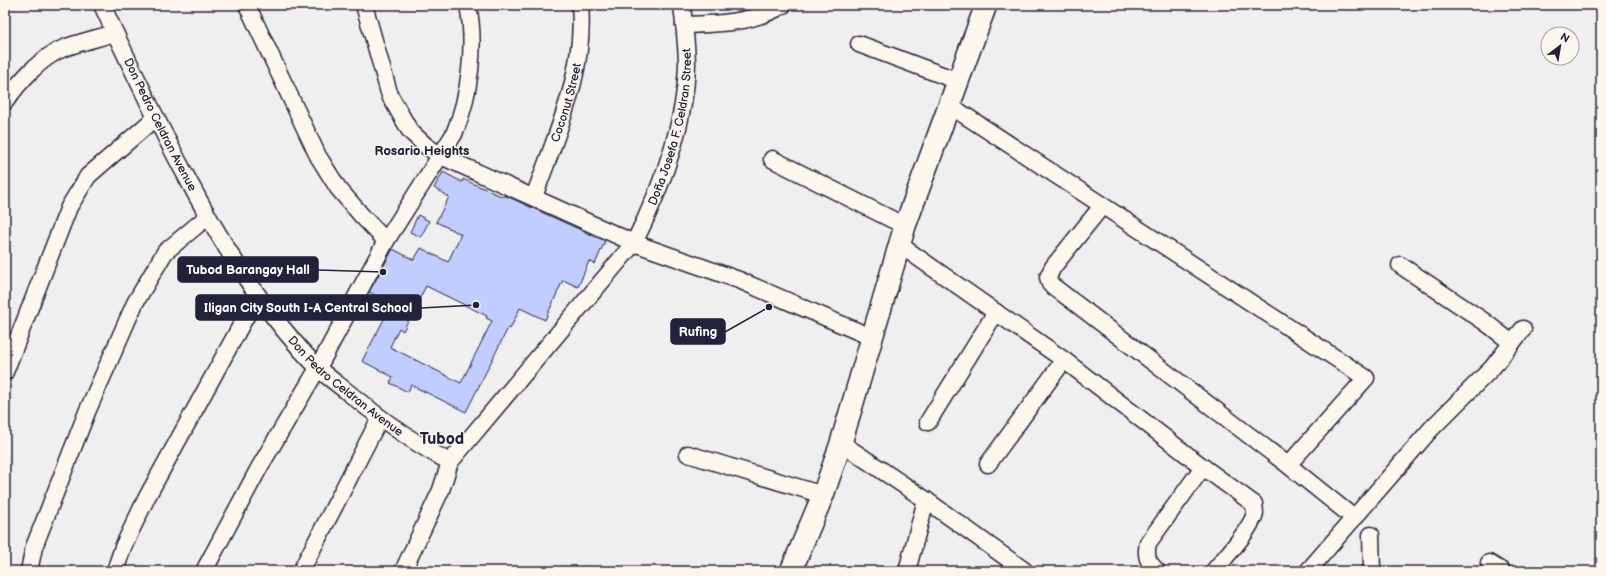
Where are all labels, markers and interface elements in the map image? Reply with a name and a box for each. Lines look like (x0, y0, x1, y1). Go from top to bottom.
north arrow (1540, 26, 1580, 66)
text: N (1558, 30, 1572, 46)
street label: Doña Josefa F. Celdran Street (645, 47, 695, 207)
street label: Don Pedro Celdran Avenue (121, 56, 200, 194)
street label: Coconut Street (547, 61, 585, 144)
district label: Rosario Heights (375, 143, 469, 159)
callout: Tubod Barangay Hall (178, 257, 318, 282)
text: Tubod Barangay Hall (186, 262, 310, 278)
callout: Iligan City South I-A Central School (196, 295, 421, 320)
text: Iligan City South I-A Central School (204, 300, 412, 316)
callout: Rufing (671, 319, 725, 344)
text: Rufing (679, 324, 717, 340)
street label: Don Pedro Celdran Avenue (285, 333, 406, 439)
district label: Tubod (420, 430, 464, 449)

